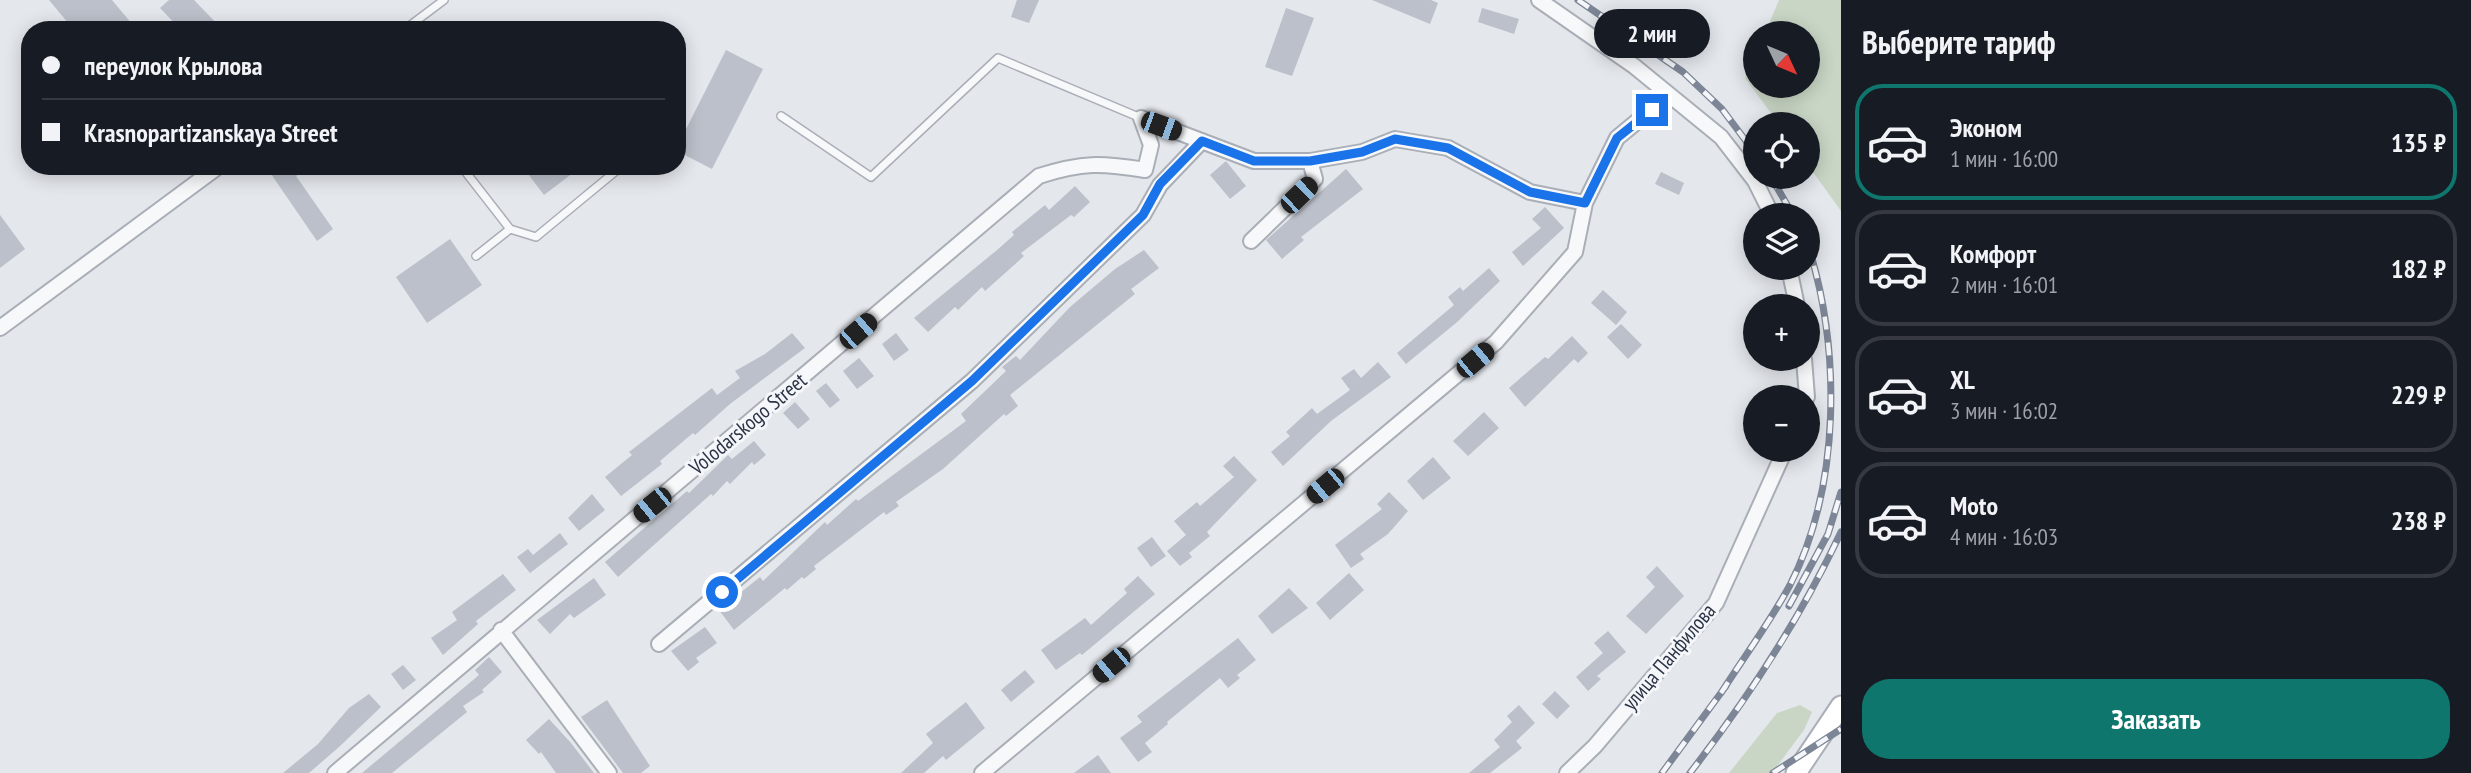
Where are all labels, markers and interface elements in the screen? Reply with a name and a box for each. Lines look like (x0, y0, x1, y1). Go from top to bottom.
callout: 2 мин (1594, 8, 1710, 57)
text: 2 мин (1627, 19, 1677, 48)
north arrow (1743, 21, 1820, 98)
map controls (1743, 21, 1820, 462)
text: Выберите тариф (1862, 21, 2056, 63)
text: переулок Крылова (84, 49, 263, 82)
route end (1636, 94, 1668, 126)
car (1138, 109, 1185, 143)
icon: car (1866, 111, 1929, 174)
text: Эконом (1950, 111, 2022, 144)
button: locate (1743, 112, 1820, 189)
text: Krasnopartizanskaya Street (84, 116, 338, 149)
text: 135 ₽ (2391, 126, 2446, 159)
text: 1 мин · 16:00 (1950, 144, 2058, 173)
car (1277, 173, 1322, 217)
button: layers (1743, 203, 1820, 280)
icon: car (1866, 237, 1929, 300)
text: Комфорт (1950, 237, 2036, 270)
text: 182 ₽ (2391, 252, 2446, 285)
text: 2 мин · 16:01 (1950, 270, 2058, 299)
button: + (1743, 294, 1820, 371)
car (836, 309, 881, 353)
car (1453, 338, 1498, 382)
icon: car (1866, 363, 1929, 426)
text: XL (1950, 363, 1975, 396)
street label: Volodarskogo Street (683, 366, 812, 481)
text: 229 ₽ (2391, 378, 2446, 411)
button: − (1743, 385, 1820, 462)
text: 3 мин · 16:02 (1950, 396, 2058, 425)
car (1303, 464, 1348, 508)
car (630, 484, 675, 526)
icon: car (1866, 489, 1929, 552)
text: Moto (1950, 489, 1998, 522)
text: 238 ₽ (2391, 504, 2446, 537)
text: 4 мин · 16:03 (1950, 522, 2058, 551)
route start (706, 576, 738, 608)
street label: улица Панфилова (1616, 598, 1721, 716)
car (1089, 643, 1134, 687)
button: Заказать (1862, 679, 2450, 759)

